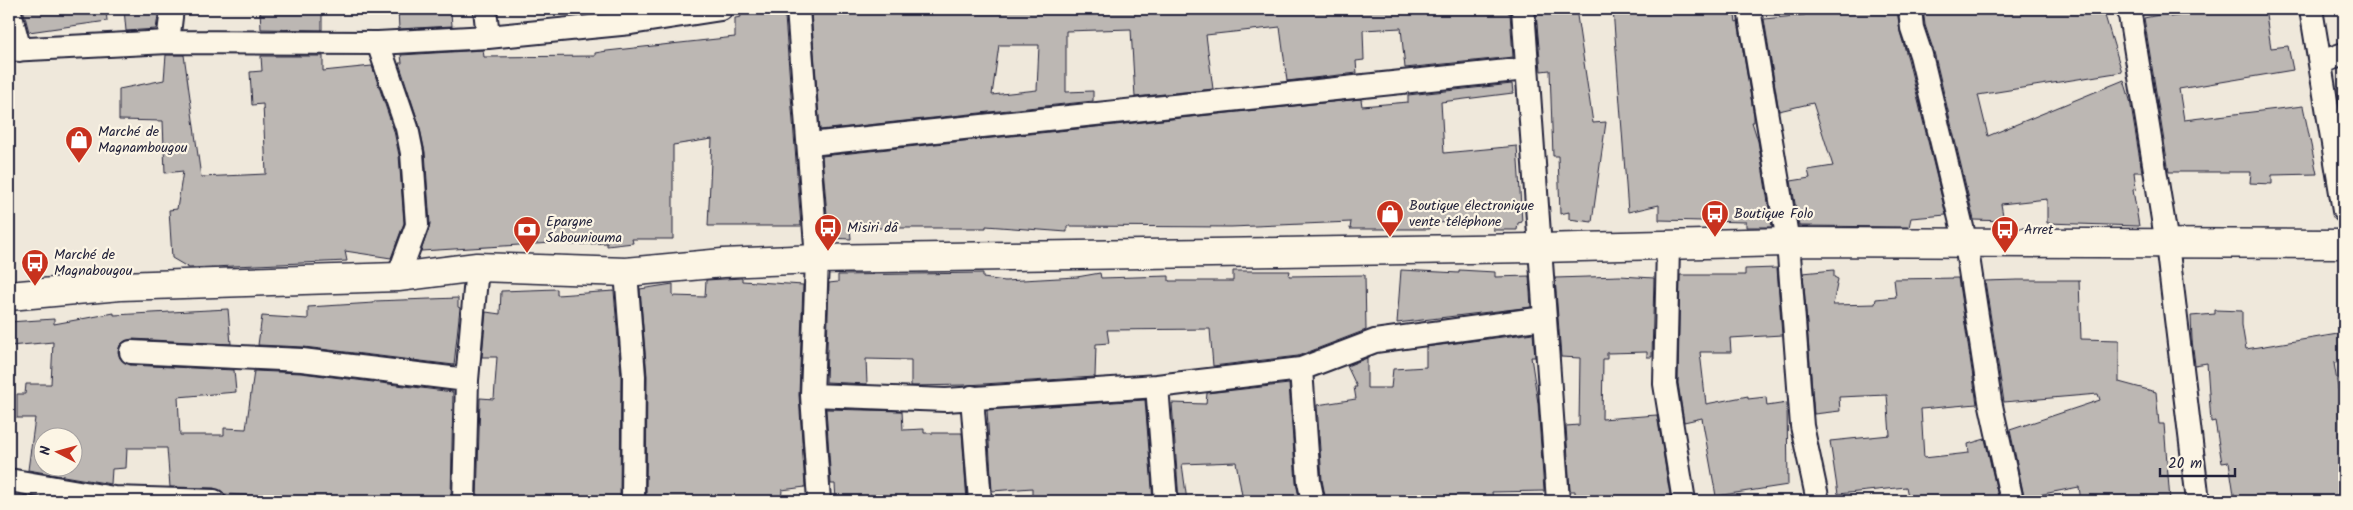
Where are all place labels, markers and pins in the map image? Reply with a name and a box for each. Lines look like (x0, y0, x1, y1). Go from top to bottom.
place label: Marché de Magnambougou (98, 121, 188, 159)
shop icon: Marché de Magnambougou (64, 125, 94, 164)
place label: Boutique électronique vente téléphone (1409, 195, 1535, 233)
shop icon: Boutique électronique vente téléphone (1375, 199, 1405, 238)
bus stop icon: Boutique Folo (1700, 199, 1730, 238)
place label: Boutique Folo (1734, 203, 1813, 225)
place label: Epargne Sabouniouma (546, 211, 622, 249)
bus stop icon: Misiri dâ (813, 213, 843, 252)
bank icon: Epargne Sabouniouma (512, 215, 542, 254)
bus stop icon: Arret (1990, 215, 2020, 254)
place label: Misiri dâ (847, 217, 899, 239)
place label: Arret (2024, 219, 2054, 241)
place label: Marché de Magnabougou (54, 244, 133, 282)
bus stop icon: Marché de Magnabougou (20, 248, 50, 287)

